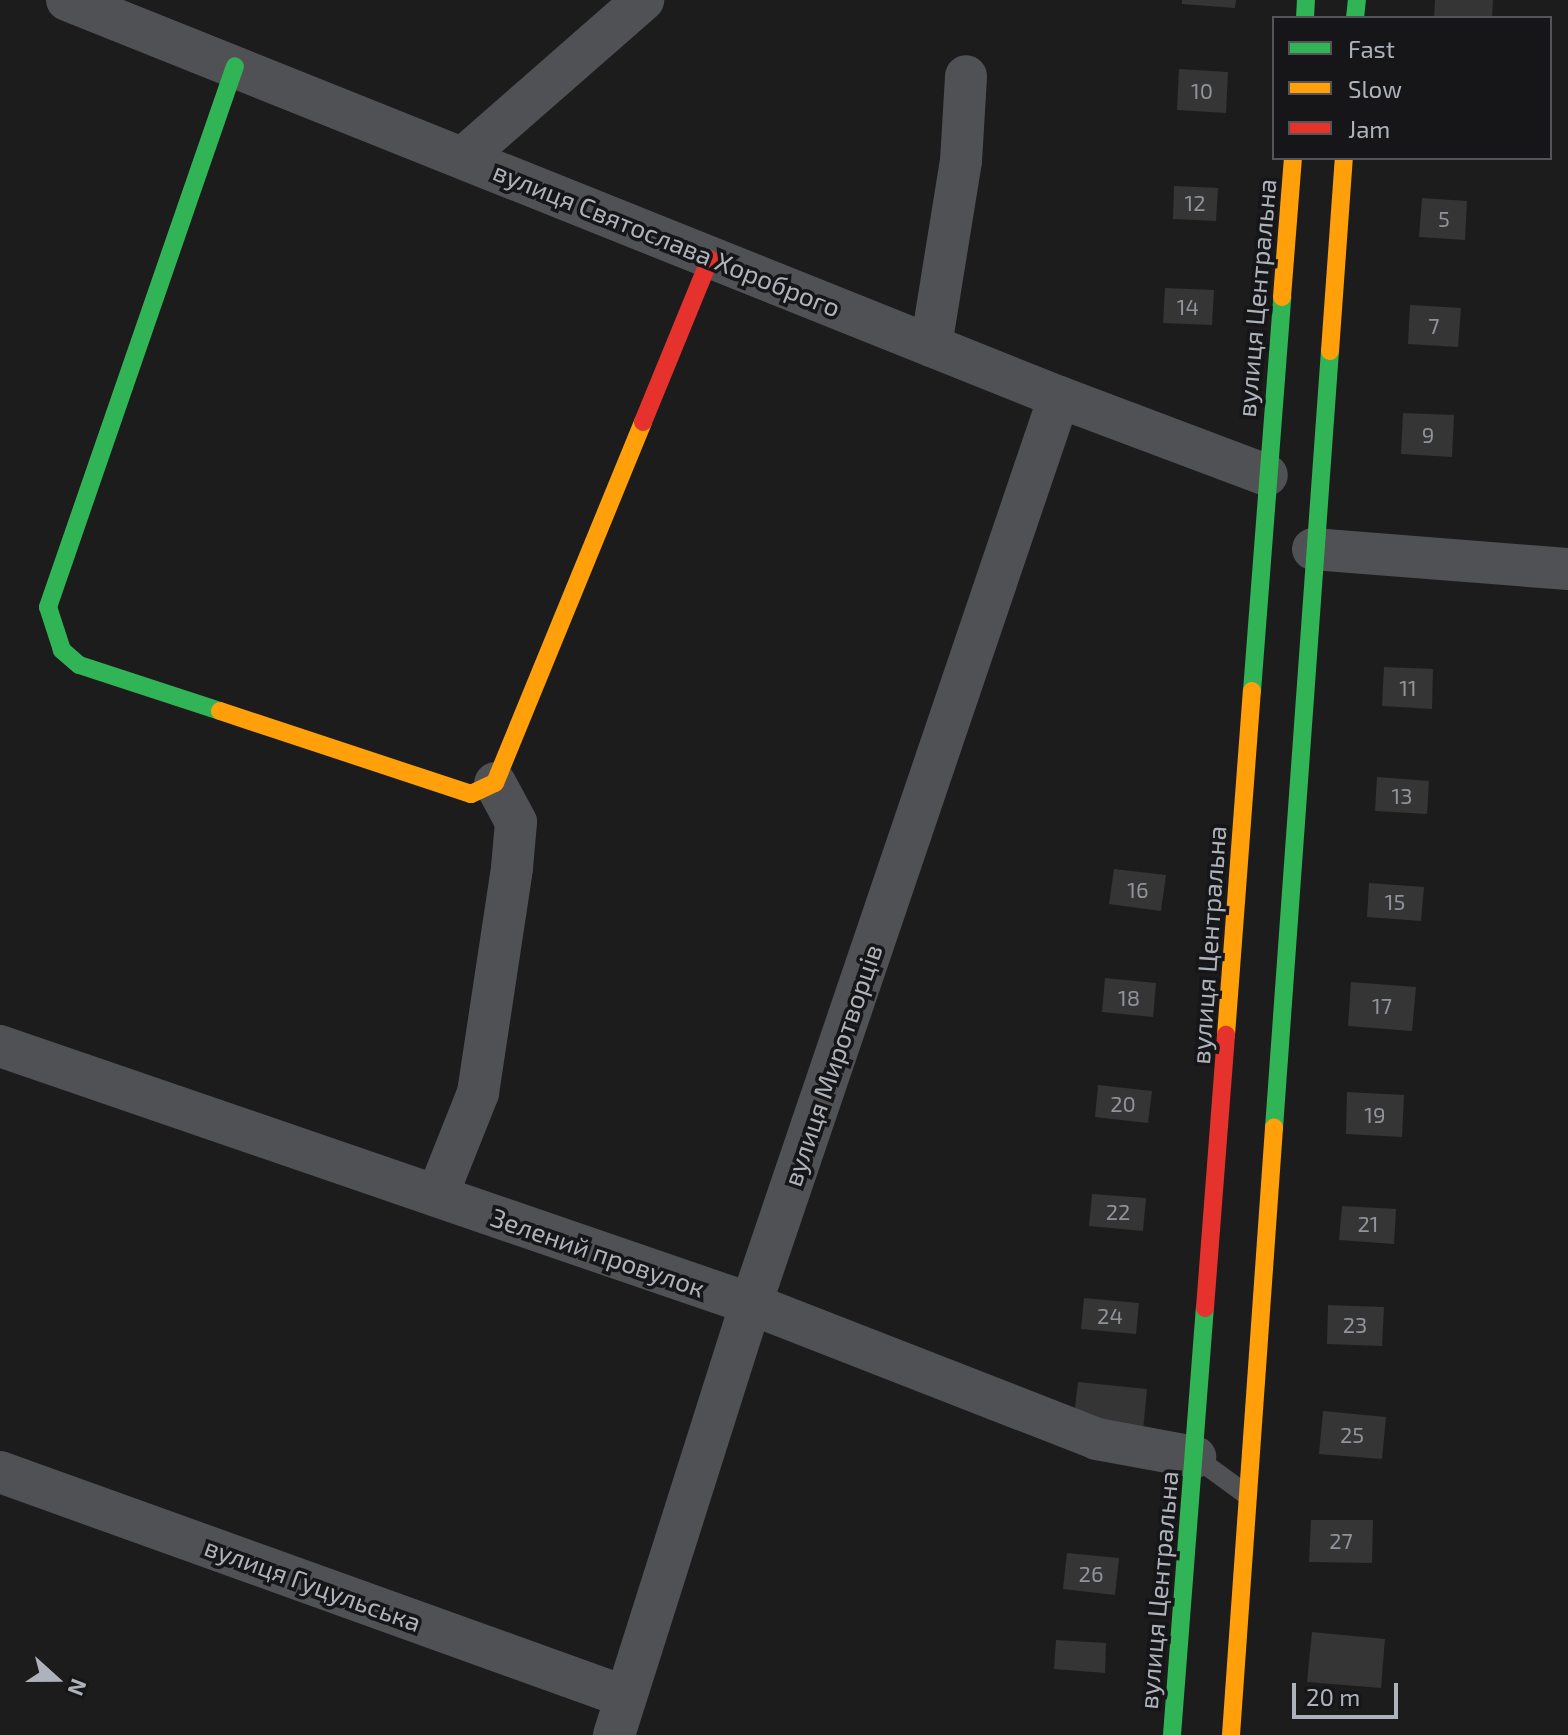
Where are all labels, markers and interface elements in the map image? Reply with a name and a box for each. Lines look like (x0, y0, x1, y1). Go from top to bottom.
legend (1272, 16, 1552, 160)
text: Fast (1348, 34, 1395, 63)
text: Slow (1348, 74, 1402, 103)
house number: 10 (1191, 78, 1213, 104)
text: Jam (1348, 114, 1390, 143)
street label: вулиця Святослава Хороброго (489, 155, 845, 323)
street label: вулиця Центральна (1230, 177, 1282, 419)
house number: 12 (1184, 190, 1206, 216)
house number: 5 (1438, 206, 1450, 232)
house number: 14 (1177, 294, 1199, 320)
house number: 7 (1428, 313, 1440, 339)
house number: 9 (1422, 422, 1434, 448)
house number: 11 (1399, 675, 1417, 701)
house number: 13 (1392, 783, 1412, 809)
street label: вулиця Центральна (1184, 825, 1232, 1065)
house number: 16 (1127, 877, 1149, 903)
house number: 15 (1385, 889, 1405, 915)
street label: вулиця Миротворців (776, 940, 888, 1190)
house number: 18 (1118, 985, 1140, 1011)
house number: 17 (1372, 993, 1392, 1019)
house number: 20 (1110, 1091, 1136, 1117)
house number: 19 (1364, 1102, 1386, 1128)
house number: 22 (1106, 1199, 1130, 1225)
street label: Зелений провулок (487, 1201, 709, 1303)
house number: 21 (1357, 1211, 1379, 1237)
house number: 24 (1097, 1303, 1123, 1329)
house number: 23 (1343, 1312, 1367, 1338)
house number: 25 (1340, 1422, 1364, 1448)
street label: вулиця Центральна (1132, 1469, 1184, 1711)
house number: 27 (1329, 1528, 1353, 1554)
street label: вулиця Гуцульська (201, 1530, 425, 1638)
house number: 26 (1079, 1561, 1103, 1587)
north arrow (16, 1639, 96, 1719)
scale bar (1296, 1667, 1402, 1717)
text: N (63, 1676, 93, 1700)
text: 20 m (1306, 1682, 1360, 1711)

